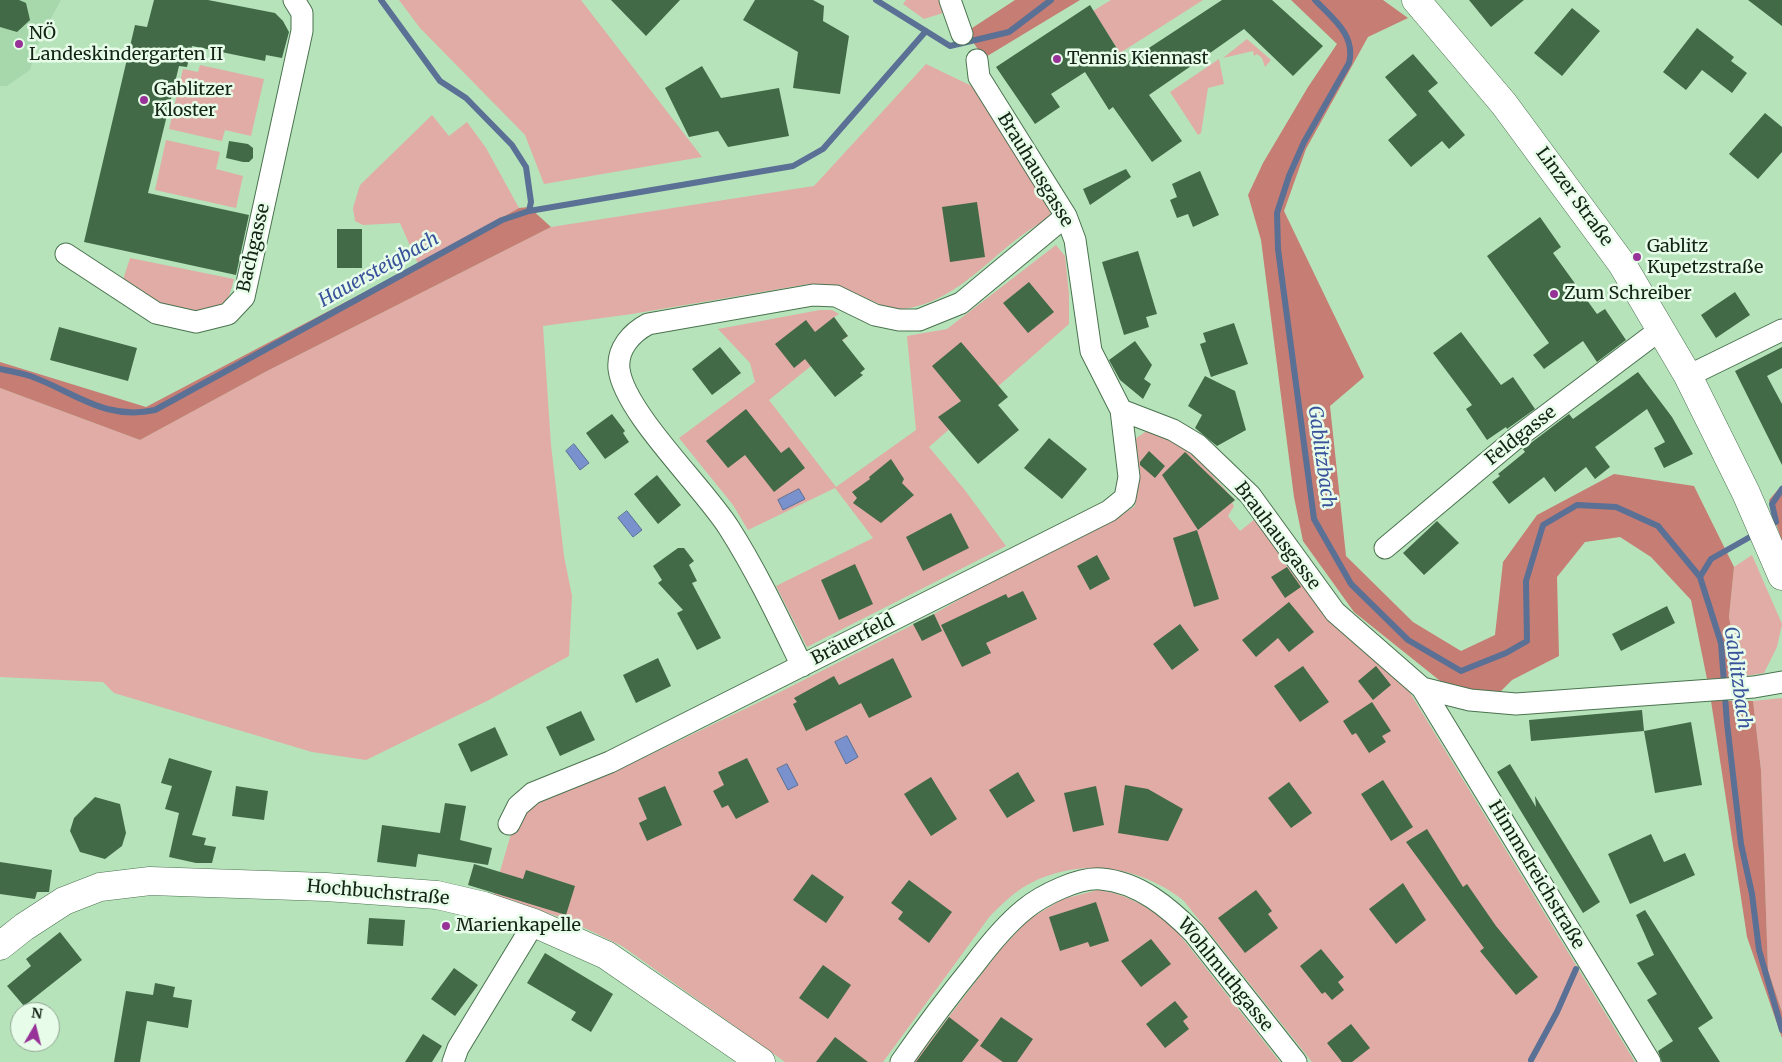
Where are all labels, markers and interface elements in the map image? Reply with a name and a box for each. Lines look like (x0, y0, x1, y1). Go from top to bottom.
place label: NÖ Landeskindergarten II (29, 23, 223, 66)
marker: NÖ Landeskindergarten II (13, 38, 25, 50)
place label: Tennis Kiennast (1067, 48, 1209, 70)
marker: Tennis Kiennast (1051, 53, 1063, 65)
place label: Gablitzer Kloster (154, 79, 233, 122)
marker: Gablitzer Kloster (138, 94, 150, 106)
street label: Brauhausgasse (992, 109, 1078, 231)
street label: Linzer Straße (1531, 143, 1617, 251)
street label: Bachgasse (233, 202, 275, 294)
water label: Hauersteigbach (315, 228, 443, 312)
place label: Gablitz Kupetzstraße (1647, 236, 1763, 278)
marker: Gablitz Kupetzstraße (1631, 251, 1643, 263)
place label: Zum Schreiber (1564, 283, 1692, 305)
marker: Zum Schreiber (1548, 288, 1560, 300)
street label: Feldgasse (1481, 402, 1561, 470)
water label: Gablitzbach (1303, 404, 1339, 510)
street label: Brauhausgasse (1229, 478, 1325, 594)
street label: Bräuerfeld (808, 610, 898, 670)
water label: Gablitzbach (1719, 625, 1755, 731)
street label: Himmelreichstraße (1483, 797, 1589, 953)
street label: Hochbuchstraße (306, 876, 450, 910)
street label: Wohlmuthgasse (1173, 914, 1277, 1036)
place label: Marienkapelle (456, 915, 581, 937)
marker: Marienkapelle (440, 920, 452, 932)
north arrow (10, 1002, 60, 1052)
text: N (30, 1003, 44, 1023)

